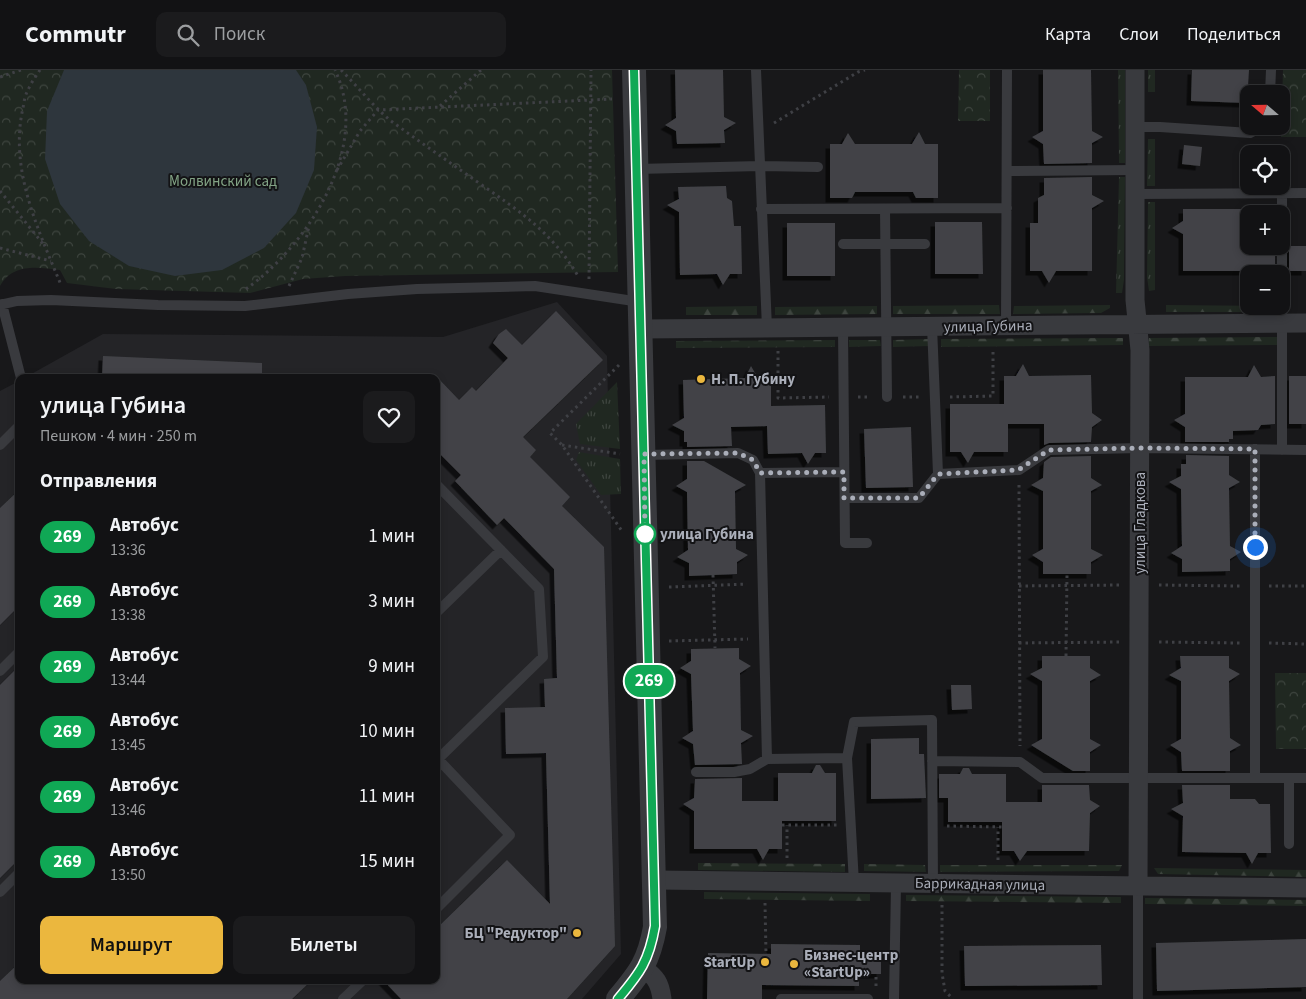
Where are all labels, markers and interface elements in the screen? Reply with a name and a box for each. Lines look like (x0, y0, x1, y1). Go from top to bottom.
search box (156, 12, 506, 57)
text: Commutr (25, 17, 126, 52)
icon: search (174, 21, 202, 49)
text: Поиск (214, 21, 265, 48)
text: Карта (1045, 22, 1091, 47)
text: Слои (1119, 22, 1159, 47)
text: Поделиться (1187, 22, 1281, 47)
north arrow (1240, 85, 1290, 135)
map controls (1240, 85, 1290, 315)
button: locate (1240, 145, 1290, 195)
park label: Молвинский сад (169, 171, 277, 192)
button: + (1240, 205, 1290, 255)
button: − (1240, 265, 1290, 315)
street label: улица Губина (943, 315, 1033, 338)
place label: Н. П. Губину (711, 369, 795, 390)
marker: Н. П. Губину (695, 373, 707, 385)
text: улица Губина (40, 388, 186, 423)
button: heart (363, 391, 415, 443)
text: Пешком · 4 мин · 250 m (40, 425, 197, 447)
text: Отправления (40, 468, 157, 495)
street label: улица Гладкова (1130, 472, 1151, 574)
text: Автобус (110, 512, 179, 539)
text: 1 мин (368, 523, 415, 550)
marker: улица Губина (634, 523, 656, 545)
text: 269 (53, 524, 82, 549)
place label: улица Губина (660, 524, 754, 545)
your location (1243, 535, 1268, 560)
text: 13:36 (110, 539, 146, 561)
text: Автобус (110, 577, 179, 604)
text: 3 мин (368, 588, 415, 615)
text: 269 (53, 589, 82, 614)
text: 13:38 (110, 604, 146, 626)
text: Автобус (110, 642, 179, 669)
text: 9 мин (368, 653, 415, 680)
text: 269 (53, 654, 82, 679)
line badge: 269 (620, 665, 678, 697)
text: 269 (635, 668, 663, 693)
text: 13:44 (110, 669, 146, 691)
text: Автобус (110, 707, 179, 734)
text: 10 мин (359, 718, 415, 745)
text: 269 (53, 719, 82, 744)
text: 13:45 (110, 734, 146, 756)
text: Автобус (110, 772, 179, 799)
text: 11 мин (359, 783, 415, 810)
text: 269 (53, 784, 82, 809)
text: 13:46 (110, 799, 146, 821)
text: Автобус (110, 837, 179, 864)
text: 15 мин (359, 848, 415, 875)
text: 269 (53, 849, 82, 874)
text: 13:50 (110, 864, 146, 886)
street label: Баррикадная улица (915, 873, 1045, 896)
button: Маршрут (40, 916, 223, 974)
button: Билеты (233, 916, 415, 974)
place label: БЦ "Редуктор" (464, 923, 567, 944)
marker: БЦ "Редуктор" (571, 927, 583, 939)
place label: Бизнес-центр «StartUp» (804, 945, 899, 983)
place label: StartUp (703, 952, 755, 973)
marker: StartUp (759, 956, 771, 968)
marker: Бизнес-центр «StartUp» (788, 958, 800, 970)

